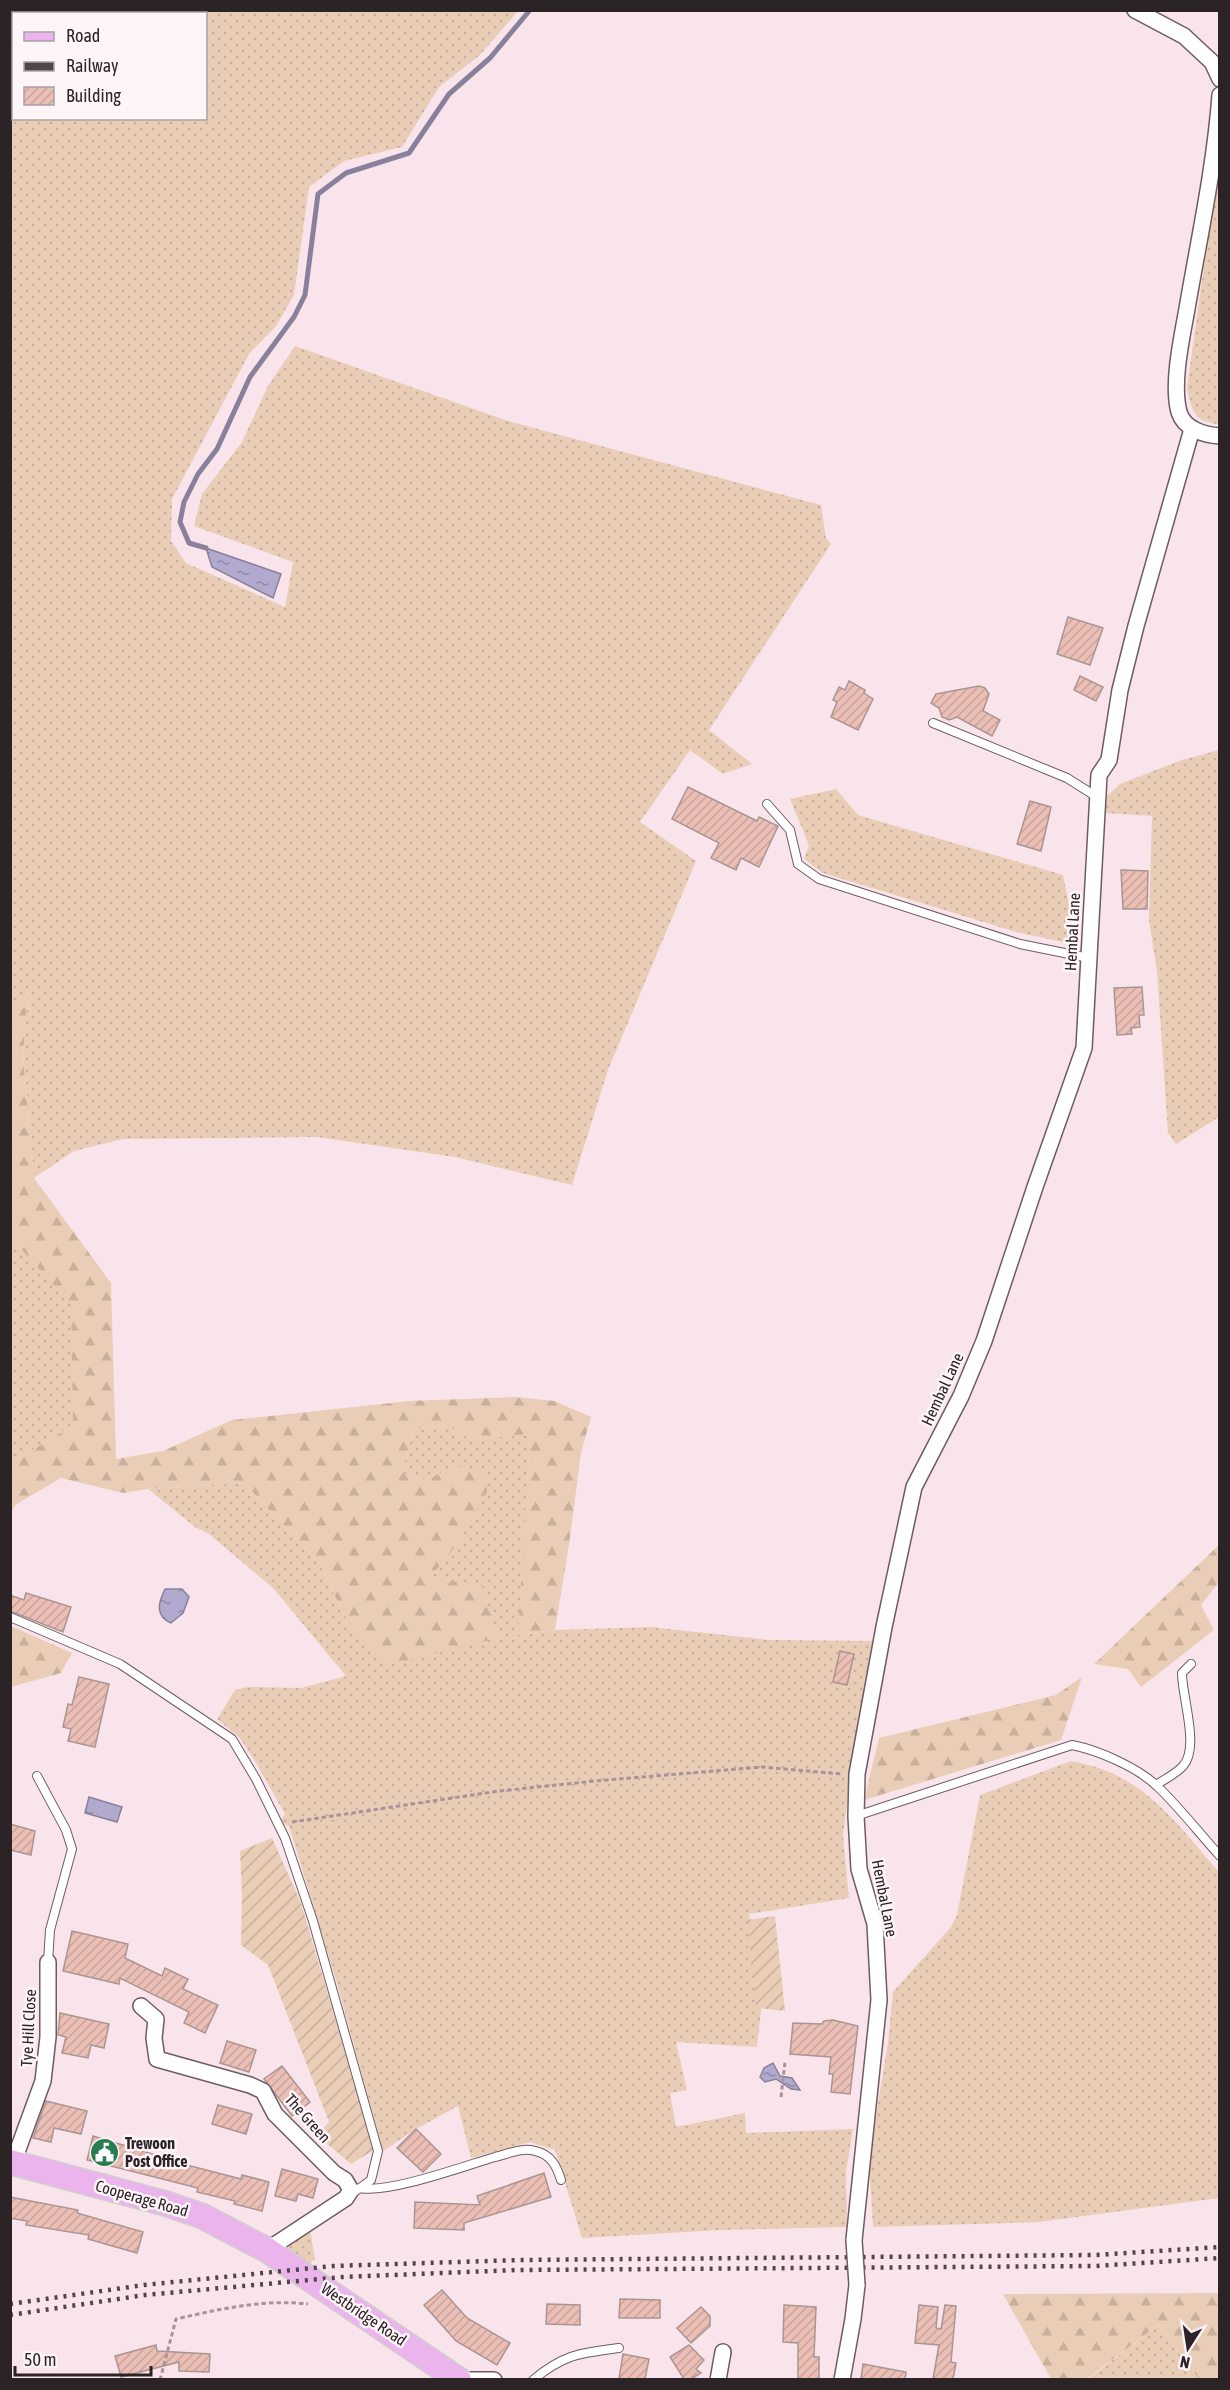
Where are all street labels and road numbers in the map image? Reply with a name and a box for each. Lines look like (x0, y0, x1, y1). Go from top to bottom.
street label: Hembal Lane (1061, 892, 1083, 972)
street label: Hembal Lane (917, 1350, 967, 1428)
street label: Hembal Lane (869, 1858, 901, 1938)
street label: Tye Hill Close (17, 1989, 40, 2067)
street label: The Green (281, 2090, 335, 2146)
street label: Cooperage Road (93, 2176, 190, 2221)
street label: Westbridge Road (317, 2279, 410, 2350)

